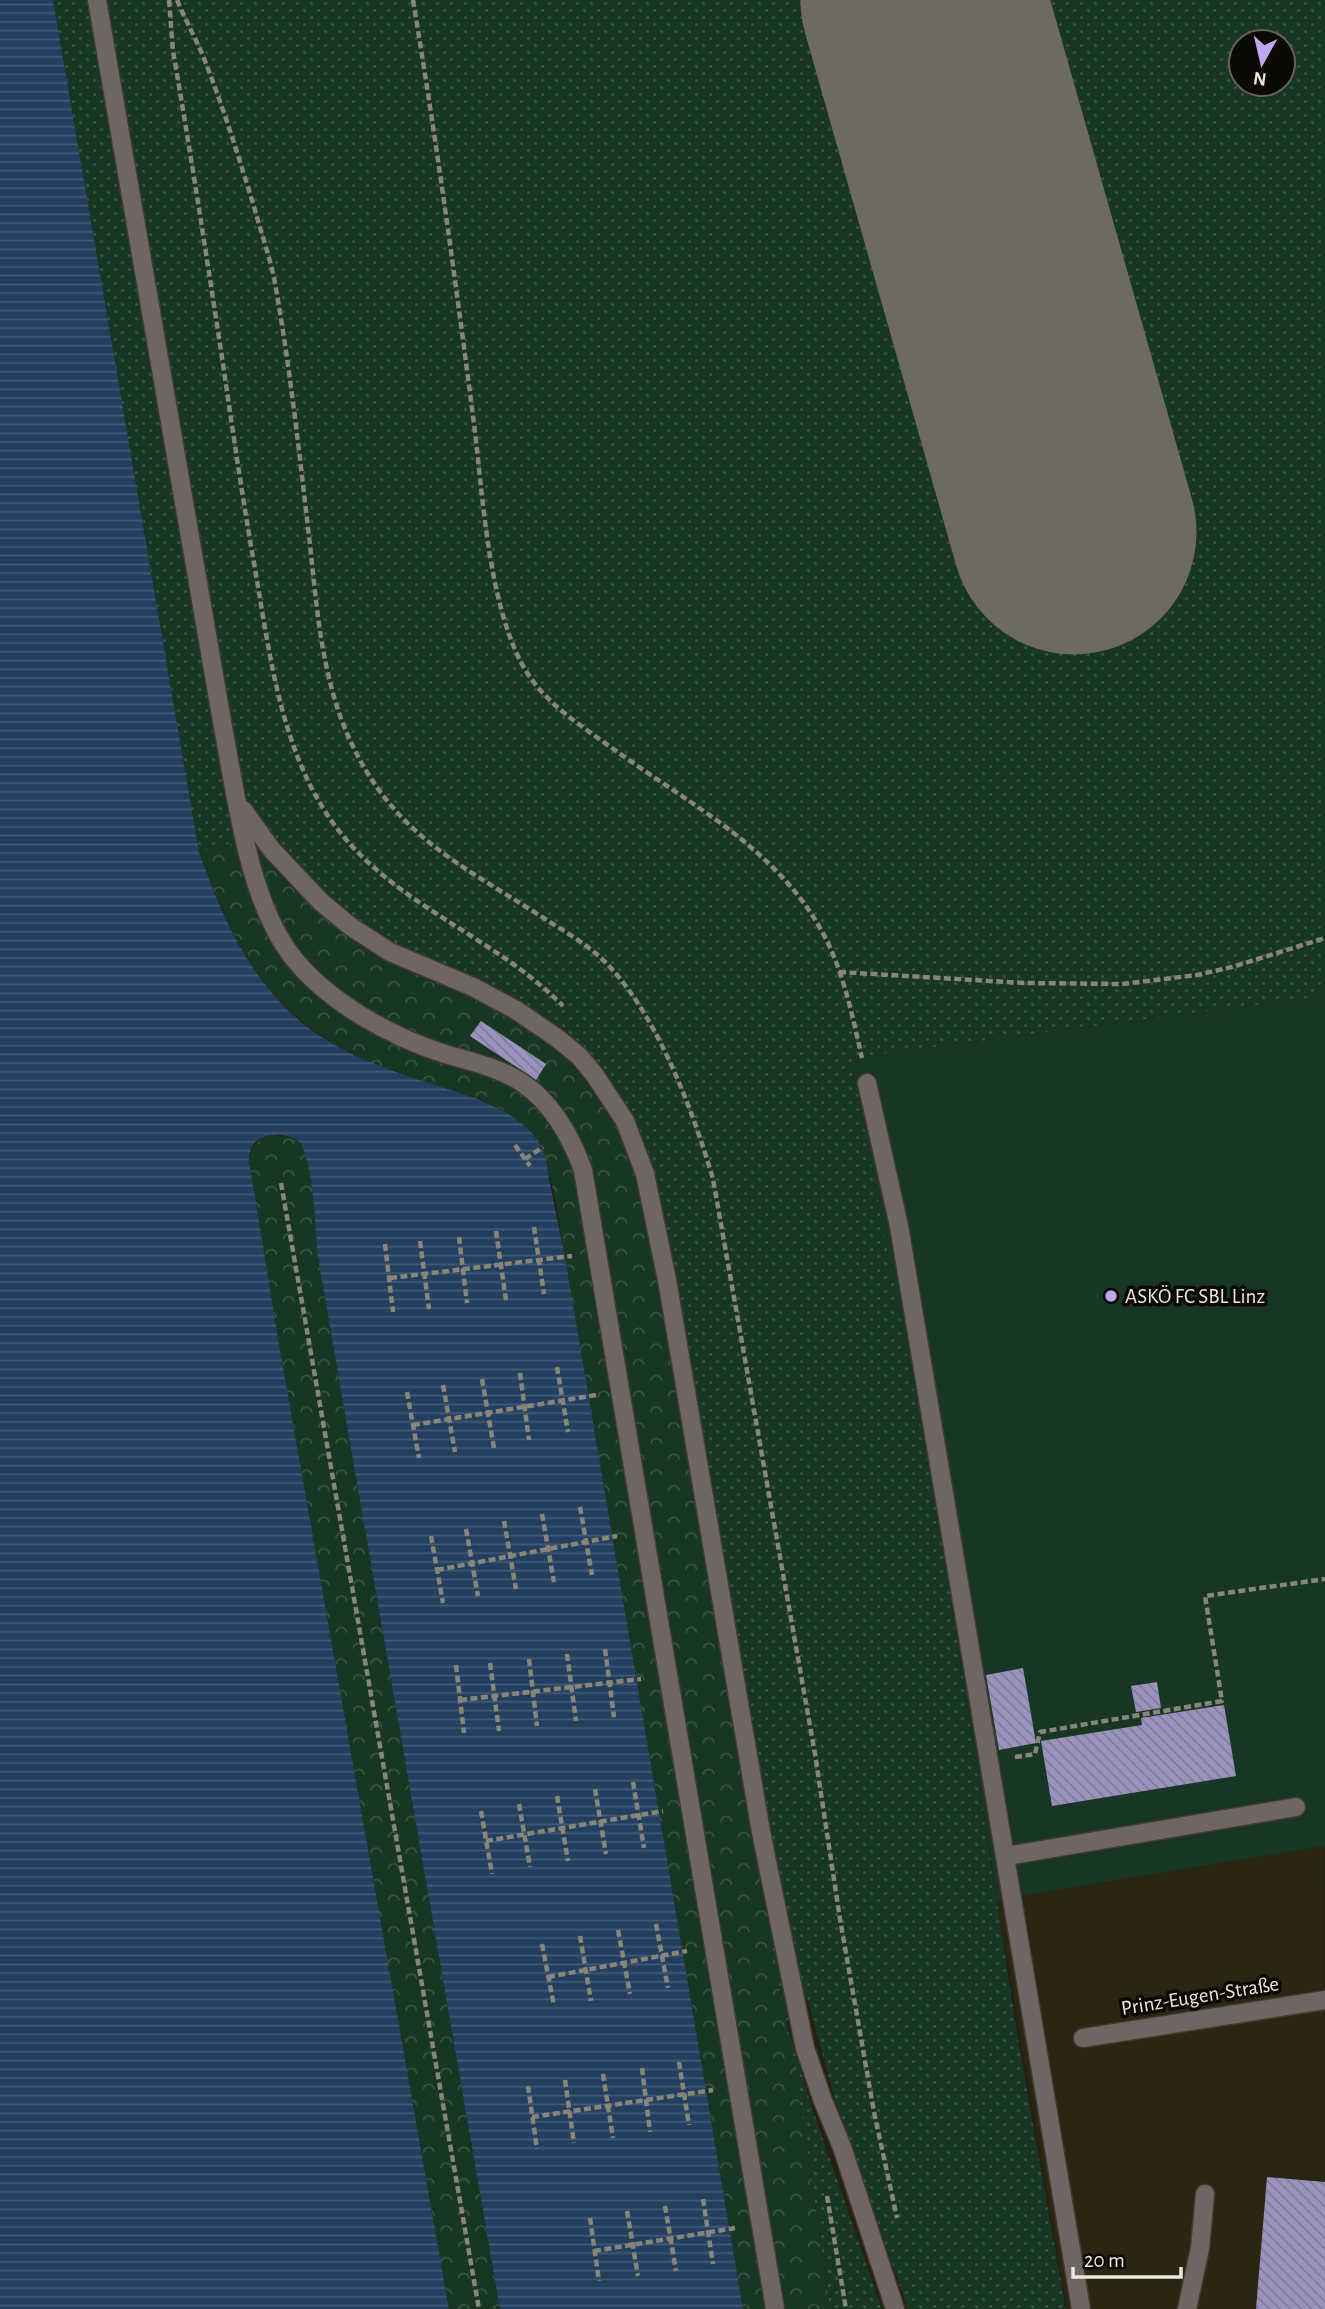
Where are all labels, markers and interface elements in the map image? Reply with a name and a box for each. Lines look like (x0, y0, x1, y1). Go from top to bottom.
north arrow (1227, 28, 1297, 98)
text: N (1252, 68, 1268, 89)
place label: ASKÖ FC SBL Linz (1125, 1285, 1265, 1307)
marker: ASKÖ FC SBL Linz (1103, 1288, 1119, 1304)
street label: Prinz-Eugen-Straße (1120, 1973, 1280, 2019)
scale bar (1073, 2236, 1182, 2280)
text: 20 m (1084, 2250, 1125, 2271)

